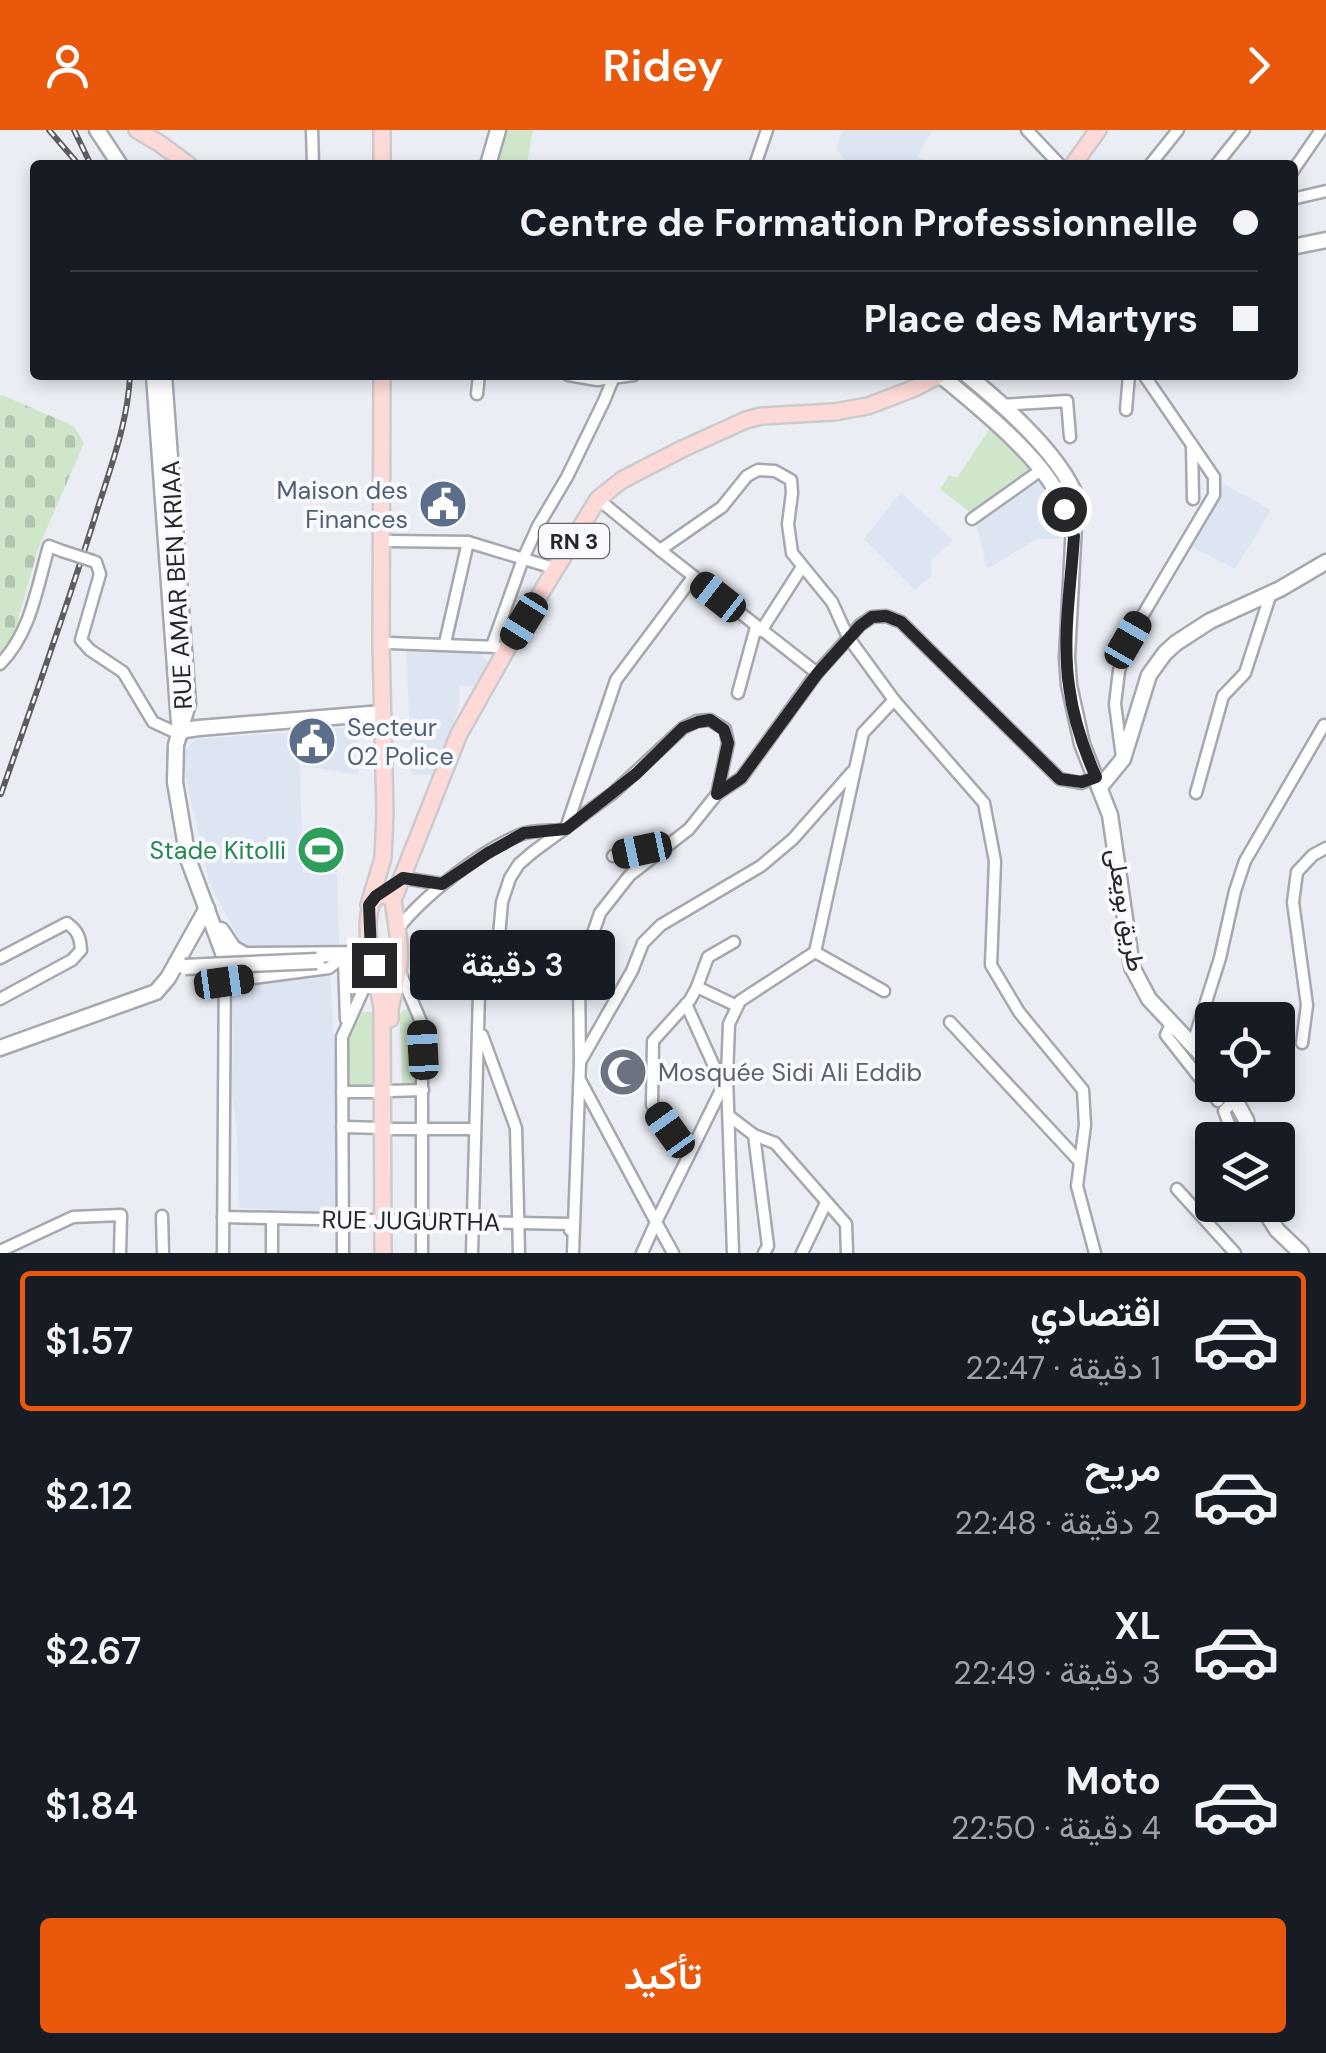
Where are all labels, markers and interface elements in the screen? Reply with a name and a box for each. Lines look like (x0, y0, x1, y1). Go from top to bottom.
text: Ridey (603, 36, 724, 95)
icon: person (40, 38, 95, 93)
icon: forward (1231, 38, 1286, 93)
text: Centre de Formation Professionnelle (519, 198, 1198, 248)
text: Place des Martyrs (864, 294, 1198, 344)
street label: RUE AMAR BEN KRIAA (154, 460, 200, 710)
place label: Maison des Finances (277, 474, 408, 536)
public building icon: Maison des Finances (417, 478, 469, 530)
route start (1042, 487, 1087, 532)
road number: RN 3 (539, 524, 609, 558)
car (685, 567, 751, 627)
car (495, 588, 553, 654)
car (1100, 607, 1156, 673)
place label: Secteur 02 Police (347, 711, 454, 773)
public building icon: Secteur 02 Police (286, 715, 338, 767)
sports icon: Stade Kitolli (295, 824, 347, 876)
car (610, 829, 674, 871)
place label: Stade Kitolli (150, 834, 286, 867)
street label: طريق بويعلى (1099, 846, 1153, 974)
callout: 3 دقيقة (409, 930, 614, 1000)
route end (352, 943, 397, 988)
text: 3 دقيقة (461, 944, 564, 986)
car (192, 963, 256, 1001)
map controls (1195, 1002, 1295, 1222)
button: locate (1195, 1002, 1295, 1102)
car (406, 1019, 440, 1081)
mosque icon: Mosquée Sidi Ali Eddib (597, 1046, 649, 1098)
place label: Mosquée Sidi Ali Eddib (658, 1056, 922, 1089)
car (640, 1097, 700, 1163)
button: layers (1195, 1122, 1295, 1222)
street label: RUE JUGURTHA (321, 1203, 501, 1239)
text: اقتصادي (1030, 1288, 1161, 1338)
icon: car (1191, 1296, 1281, 1386)
text: $1.57 (45, 1316, 133, 1366)
text: 1 دقيقة · 22:47 (965, 1347, 1161, 1389)
text: مريح (1085, 1443, 1161, 1493)
icon: car (1191, 1451, 1281, 1541)
text: $2.12 (45, 1471, 133, 1521)
text: 2 دقيقة · 22:48 (954, 1502, 1161, 1544)
text: XL (1114, 1601, 1161, 1651)
icon: car (1191, 1606, 1281, 1696)
text: $2.67 (45, 1626, 141, 1676)
text: 3 دقيقة · 22:49 (953, 1652, 1161, 1694)
text: Moto (1066, 1756, 1161, 1806)
icon: car (1191, 1761, 1281, 1851)
text: $1.84 (45, 1781, 138, 1831)
text: 4 دقيقة · 22:50 (951, 1807, 1161, 1849)
button: تأكيد (40, 1918, 1286, 2033)

